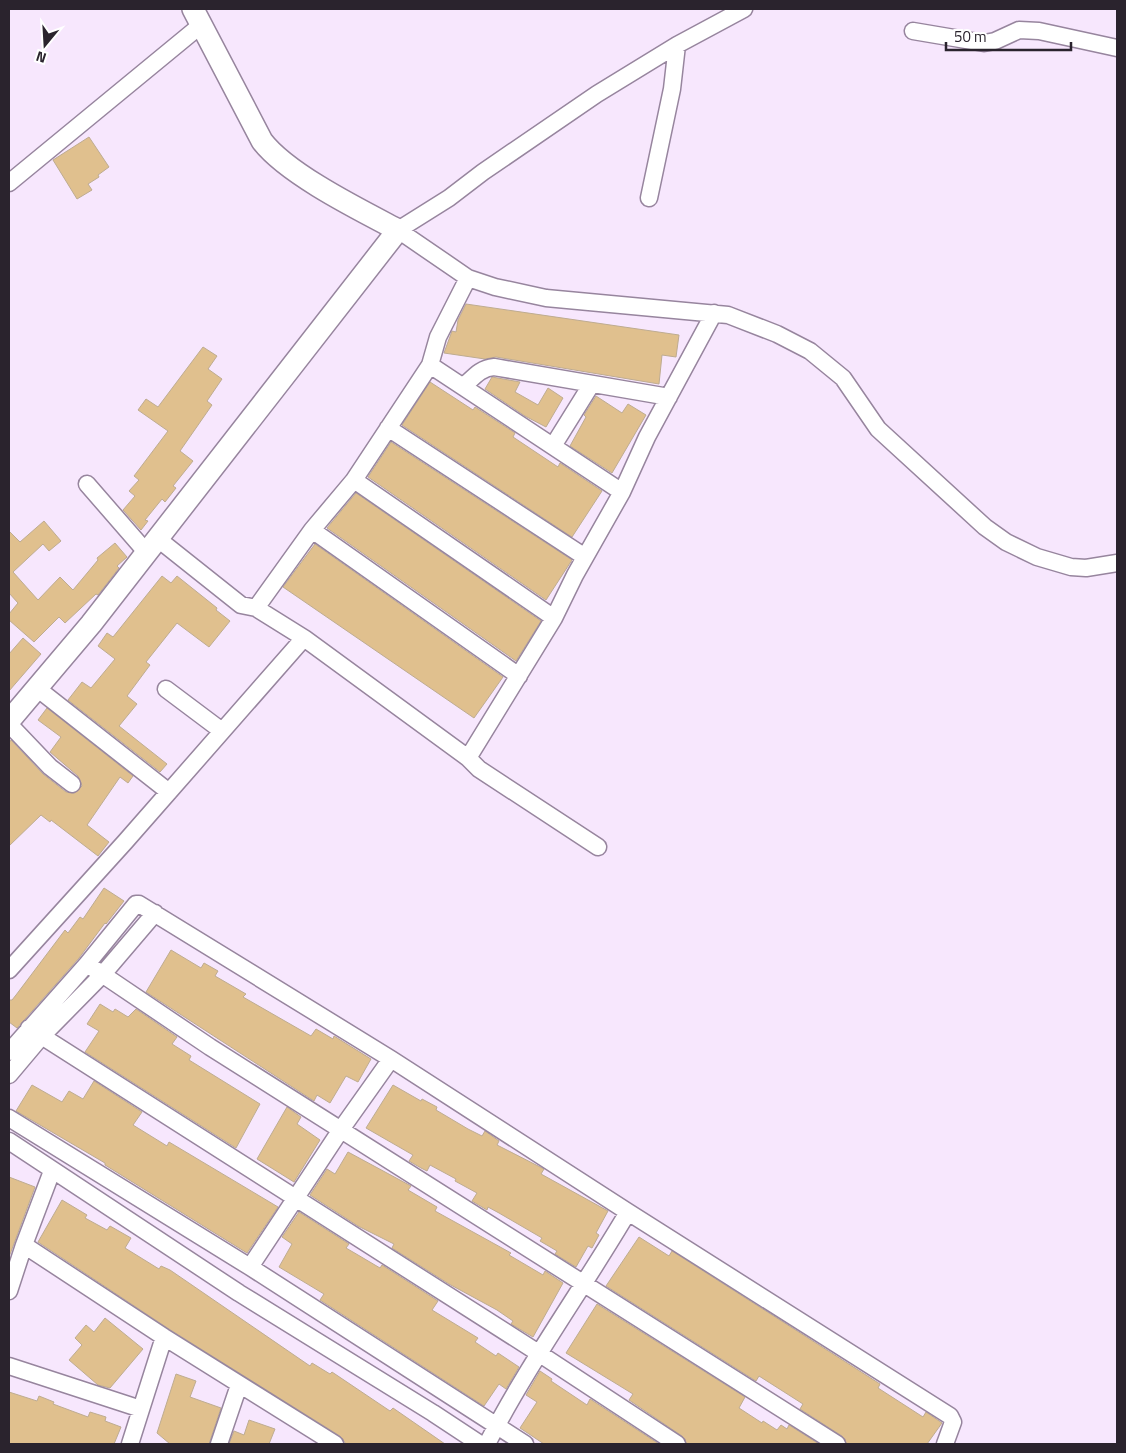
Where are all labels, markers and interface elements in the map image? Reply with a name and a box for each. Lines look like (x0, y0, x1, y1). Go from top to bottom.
north arrow (20, 20, 70, 70)
scale bar (946, 20, 1071, 52)
text: 50 m (954, 25, 987, 48)
text: N (33, 46, 49, 69)

